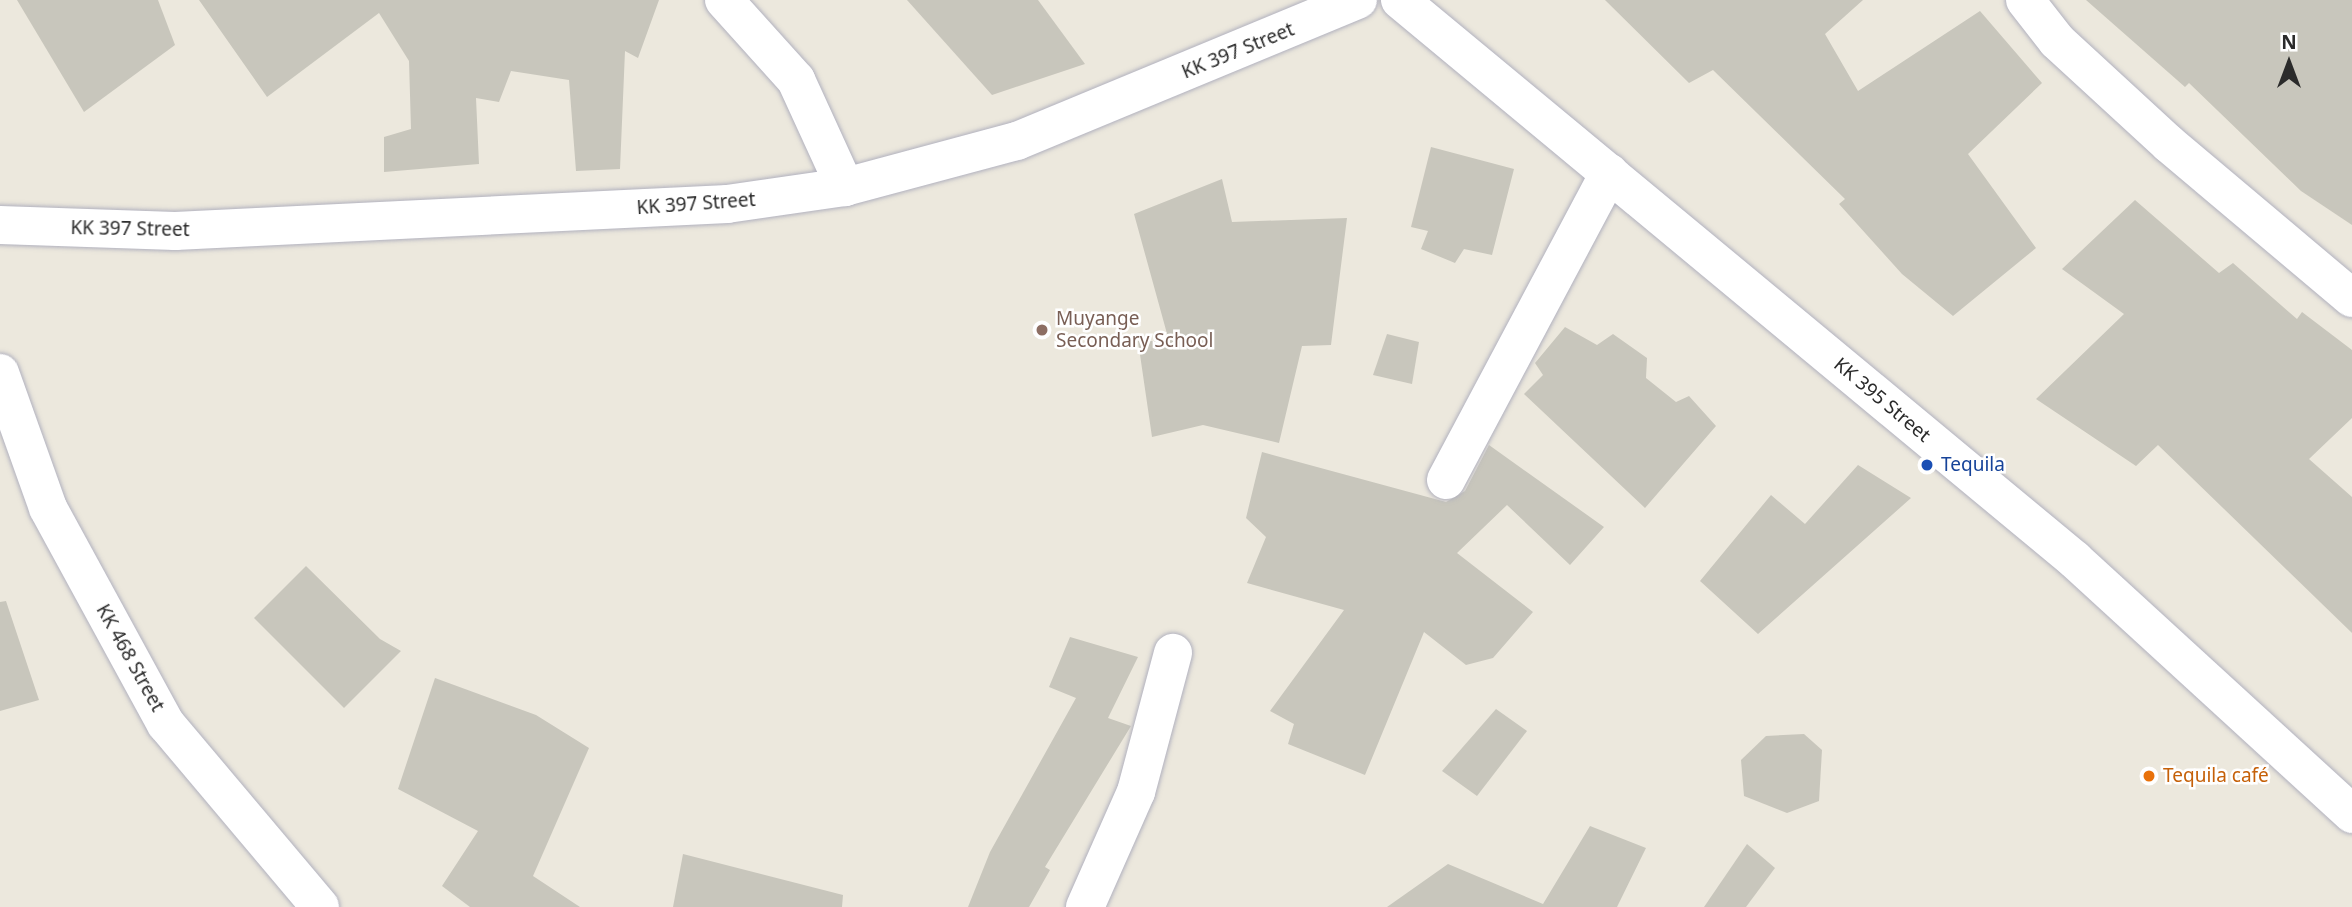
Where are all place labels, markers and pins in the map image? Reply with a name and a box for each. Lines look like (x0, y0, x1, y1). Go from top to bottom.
place label: Muyange Secondary School (1056, 308, 1214, 352)
marker: Muyange Secondary School (1034, 322, 1050, 338)
place label: Tequila (1941, 454, 2005, 476)
marker: Tequila (1919, 457, 1935, 473)
place label: Tequila café (2163, 765, 2269, 787)
marker: Tequila café (2141, 768, 2157, 784)

